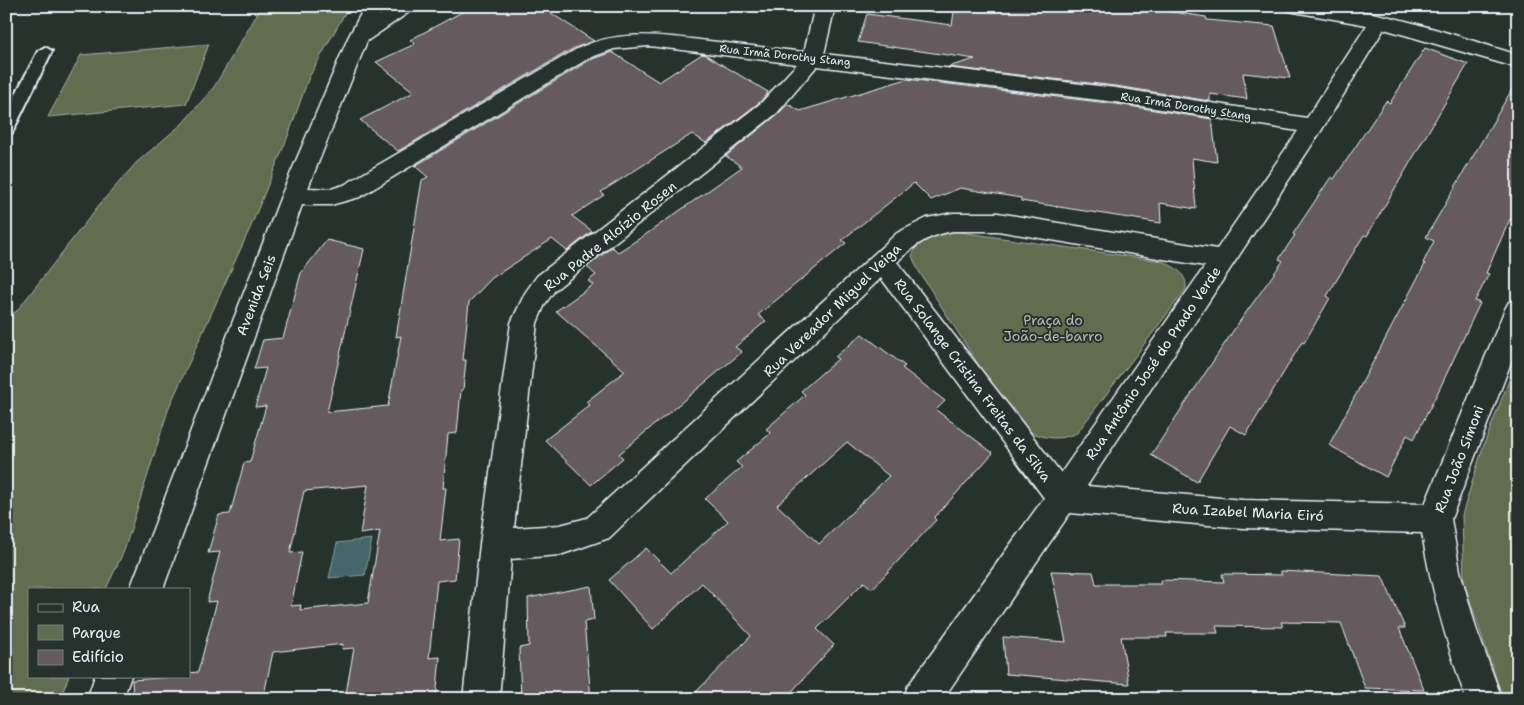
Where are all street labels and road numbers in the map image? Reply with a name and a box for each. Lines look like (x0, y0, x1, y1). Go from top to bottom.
street label: Rua Irmã Dorothy Stang (719, 41, 852, 70)
street label: Rua Irmã Dorothy Stang (1120, 89, 1252, 124)
street label: Rua Padre Aloízio Rosen (540, 177, 680, 295)
street label: Rua Vereador Miguel Veiga (759, 239, 905, 381)
street label: Avenida Seis (232, 252, 280, 338)
street label: Rua Antônio José do Prado Verde (1081, 263, 1225, 463)
street label: Rua Solange Cristina Freitas da Silva (891, 275, 1056, 486)
street label: Rua João Simoni (1430, 403, 1488, 515)
street label: Rua Izabel Maria Eiró (1172, 499, 1324, 525)

